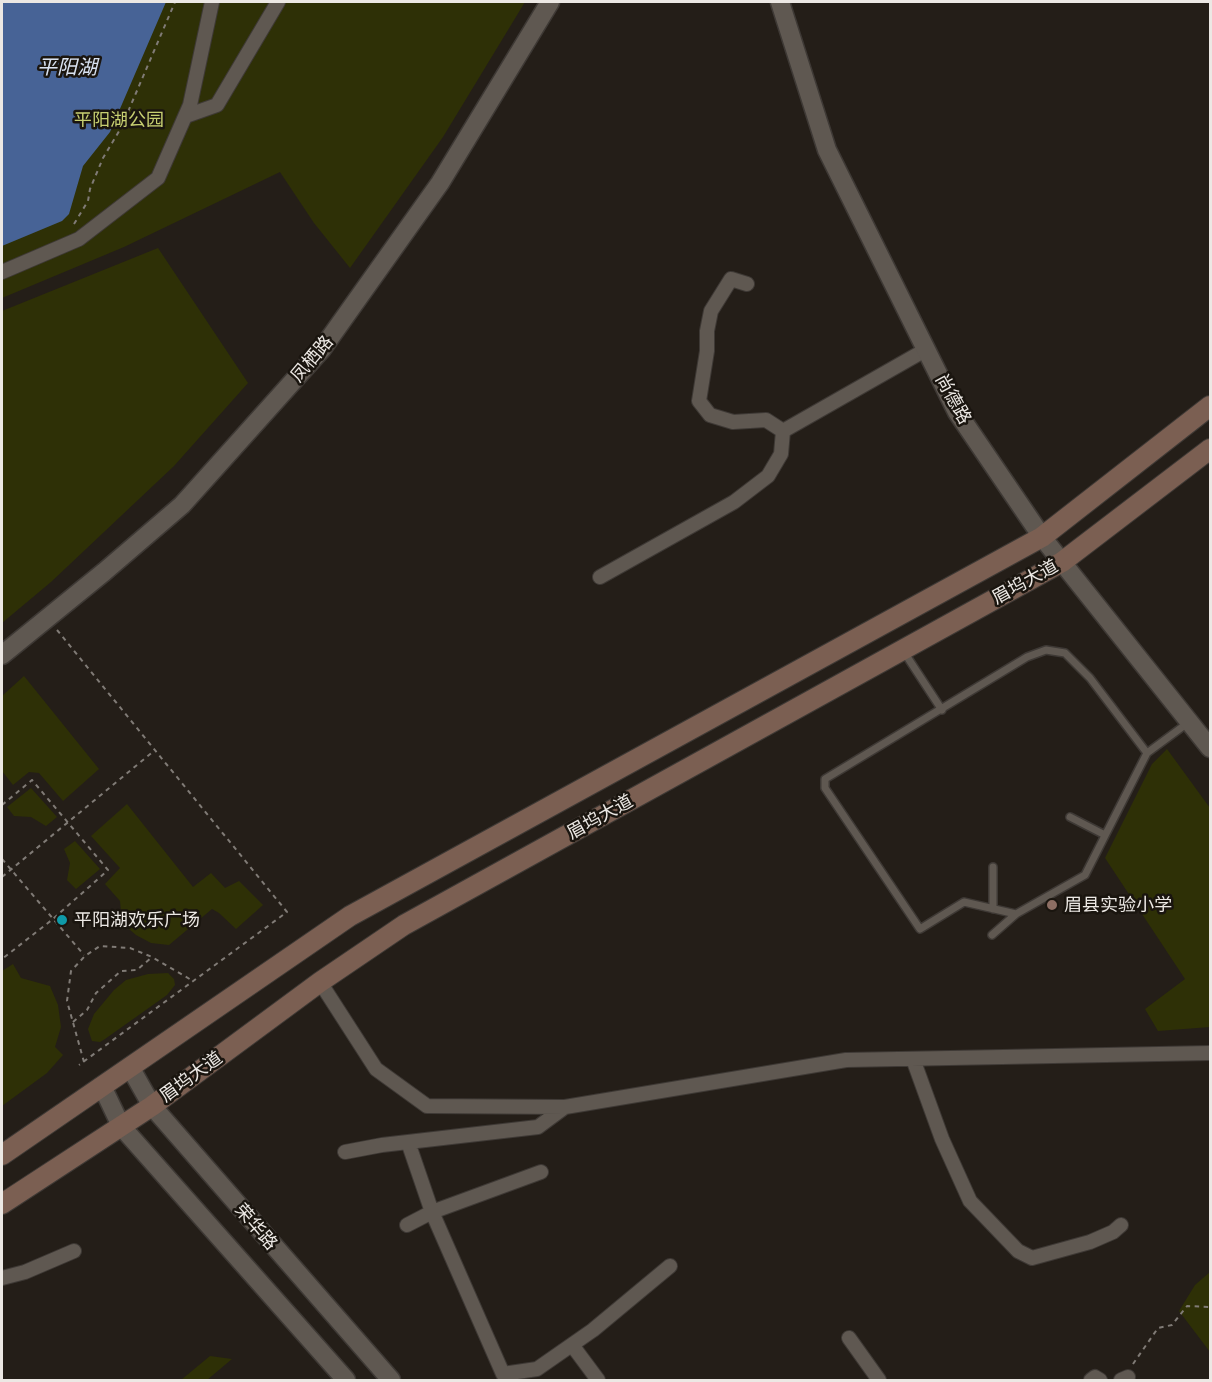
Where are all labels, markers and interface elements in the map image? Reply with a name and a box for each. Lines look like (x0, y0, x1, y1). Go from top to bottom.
water label: 平阳湖 (37, 56, 97, 80)
park label: 平阳湖公园 (74, 109, 164, 131)
street label: 凤栖路 (286, 331, 338, 387)
street label: 尚德路 (930, 370, 976, 428)
street label: 眉坞大道 (988, 555, 1062, 609)
street label: 眉坞大道 (563, 790, 637, 844)
place label: 眉县实验小学 (1064, 894, 1172, 916)
marker: 眉县实验小学 (1045, 898, 1059, 912)
place label: 平阳湖欢乐广场 (74, 909, 200, 931)
marker: 平阳湖欢乐广场 (55, 913, 69, 927)
street label: 眉坞大道 (156, 1047, 226, 1107)
street label: 荣华路 (230, 1200, 282, 1254)

